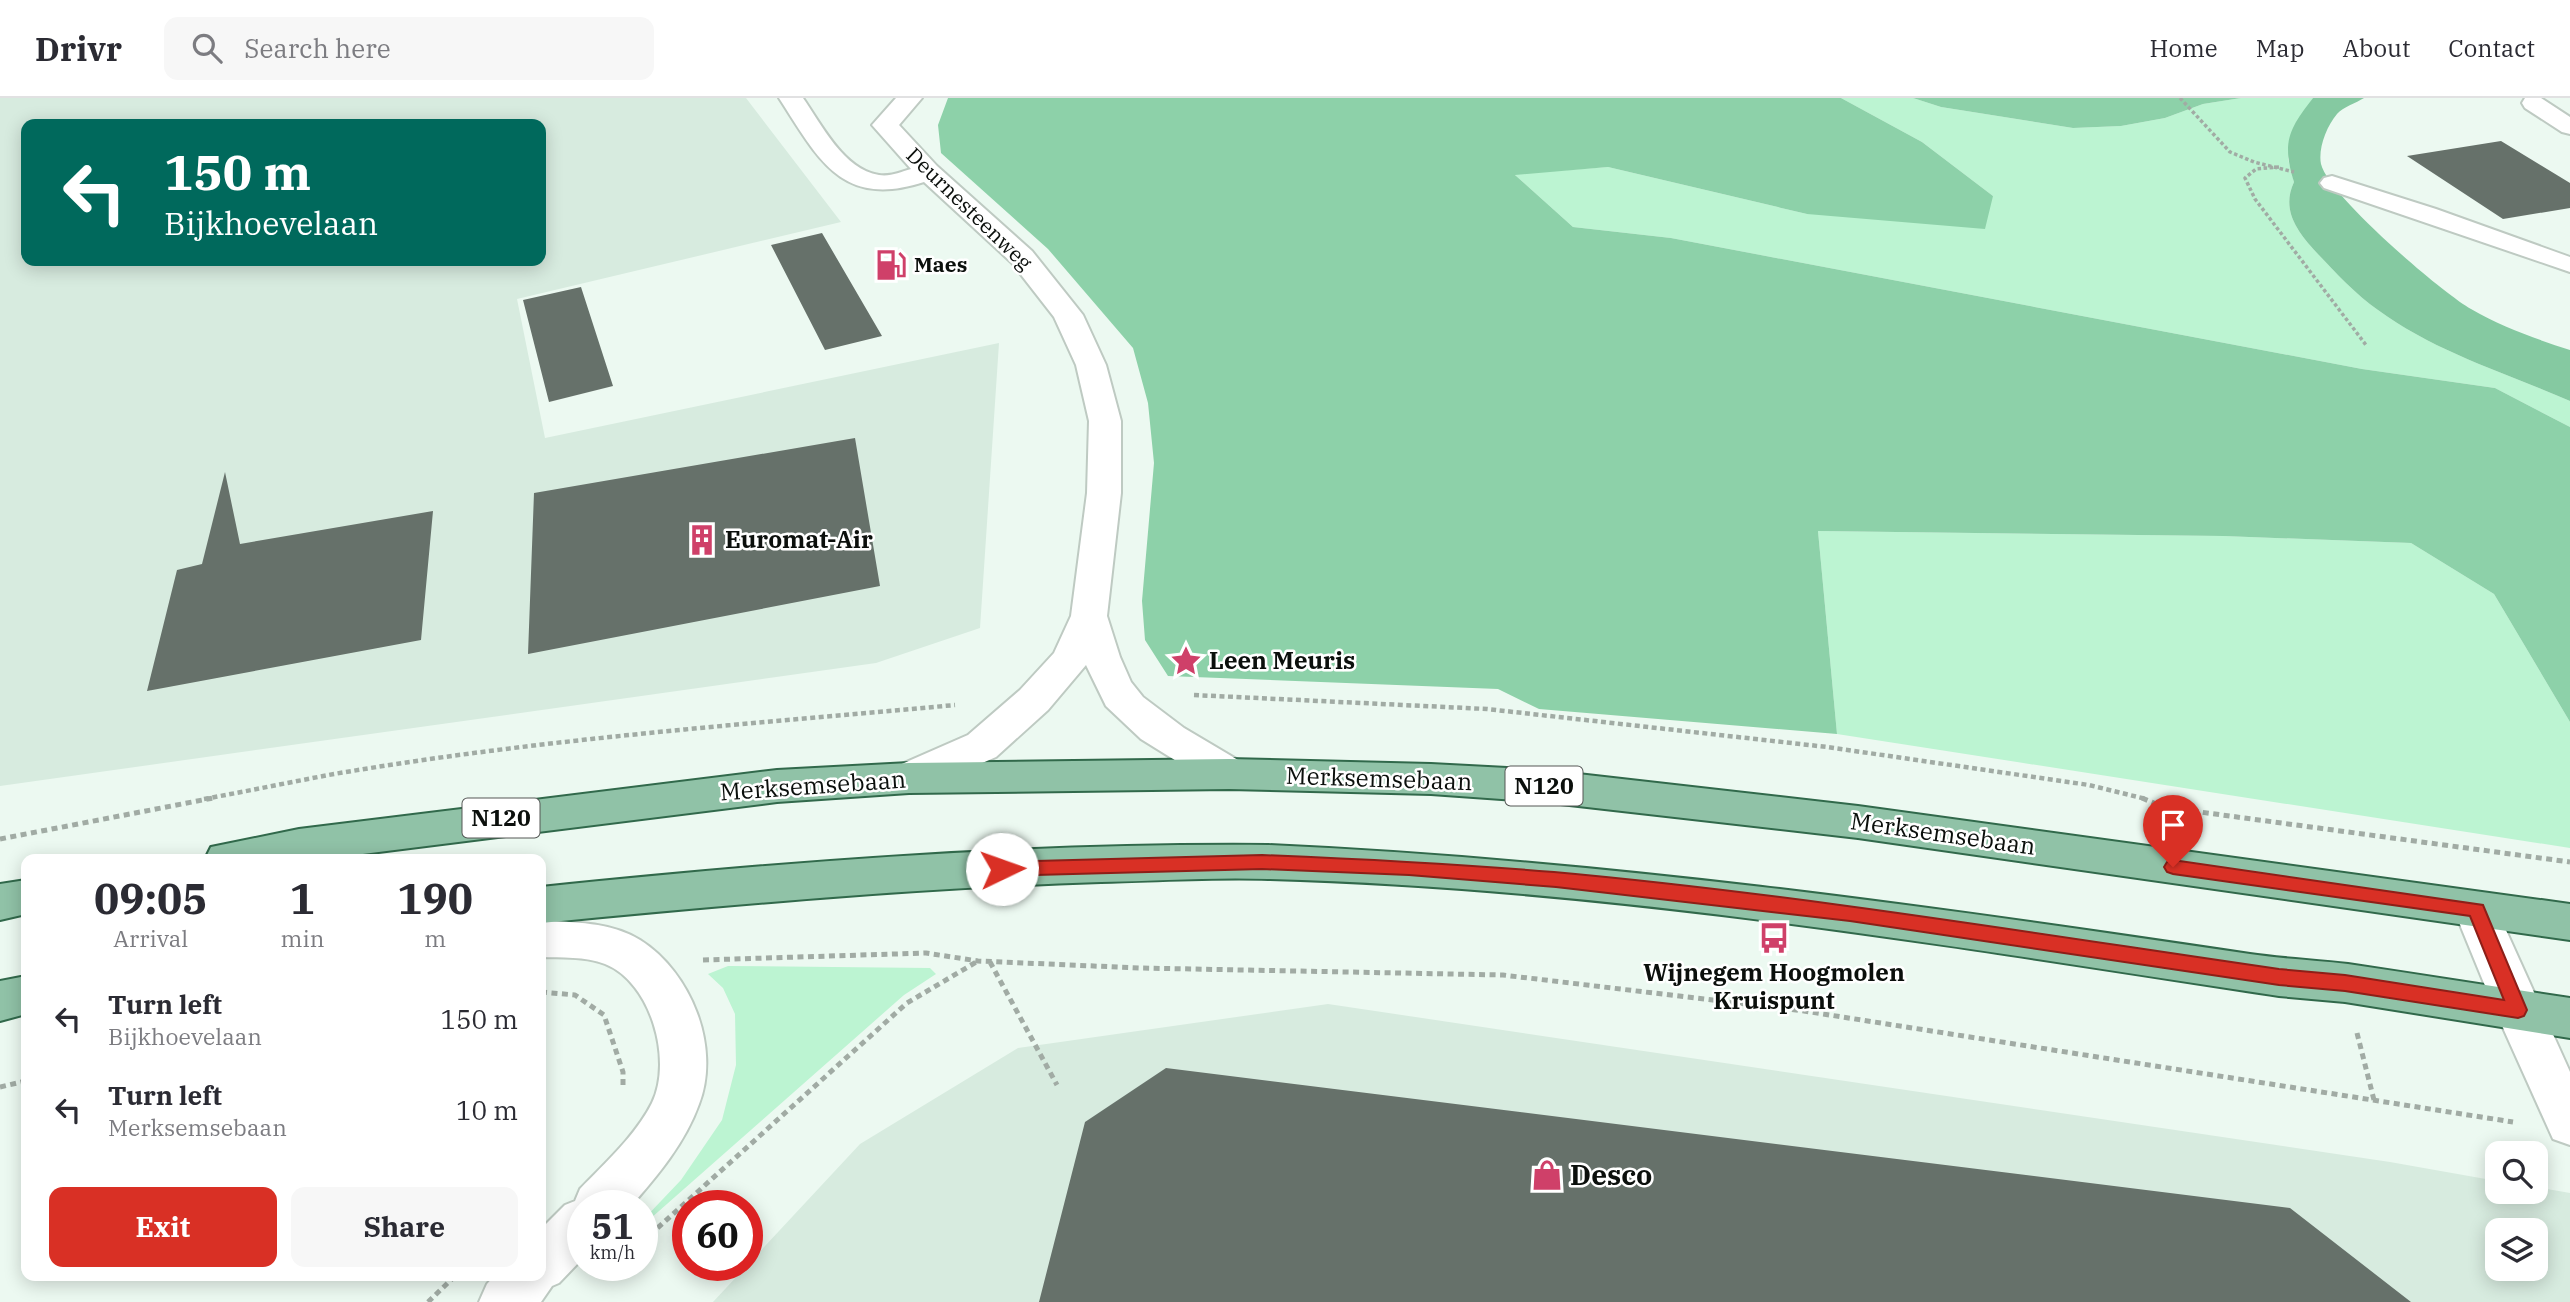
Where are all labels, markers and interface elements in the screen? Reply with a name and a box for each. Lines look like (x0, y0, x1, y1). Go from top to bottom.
search box (164, 17, 654, 80)
text: Drivr (35, 27, 122, 70)
icon: search (188, 29, 226, 67)
text: Search here (244, 31, 391, 65)
text: Home (2150, 32, 2218, 64)
text: Map (2256, 32, 2304, 64)
text: About (2342, 32, 2410, 64)
text: Contact (2448, 32, 2535, 64)
text: 150 m (164, 140, 311, 203)
street label: Deurnesteenweg (901, 141, 1039, 276)
icon: left (49, 147, 140, 238)
text: Bijkhoevelaan (164, 202, 378, 244)
fuel station icon: Maes (874, 248, 908, 282)
place label: Maes (914, 250, 967, 278)
building icon: Euromat-Air (685, 523, 719, 557)
place label: Euromat-Air (725, 523, 873, 555)
place icon: Leen Meuris (1169, 644, 1203, 678)
place label: Leen Meuris (1209, 644, 1355, 676)
street label: Merksemsebaan (1285, 759, 1473, 797)
street label: Merksemsebaan (719, 763, 907, 807)
road number: N120 (1506, 766, 1582, 806)
pin (2143, 795, 2203, 867)
road number: N120 (462, 798, 540, 838)
street label: Merksemsebaan (1849, 804, 2038, 862)
icon: arrive (2154, 806, 2192, 844)
position arrow (965, 832, 1039, 906)
text: 09:05 (94, 871, 208, 926)
text: 1 (290, 871, 315, 926)
text: 190 (397, 871, 473, 926)
bus stop icon: Wijnegem Hoogmolen Kruispunt (1757, 921, 1791, 955)
text: Arrival (113, 923, 188, 953)
text: min (281, 923, 324, 953)
text: m (424, 923, 446, 953)
place label: Wijnegem Hoogmolen Kruispunt (1643, 956, 1905, 1016)
text: Turn left (108, 987, 222, 1021)
icon: left (49, 1000, 87, 1038)
text: 150 m (440, 1002, 518, 1036)
text: Bijkhoevelaan (108, 1021, 262, 1051)
text: Turn left (108, 1078, 222, 1112)
icon: left (49, 1091, 87, 1129)
text: 10 m (456, 1093, 518, 1127)
text: Merksemsebaan (108, 1112, 287, 1142)
map controls (2485, 1141, 2548, 1281)
button: search (2485, 1141, 2548, 1204)
place label: Desco (1570, 1156, 1652, 1193)
shop icon: Desco (1530, 1158, 1564, 1192)
button: Exit (49, 1187, 277, 1267)
button: Share (291, 1187, 518, 1267)
speed limit sign: 60 (672, 1190, 763, 1281)
text: 51 (591, 1203, 634, 1249)
button: layers (2485, 1218, 2548, 1281)
text: km/h (590, 1241, 635, 1264)

